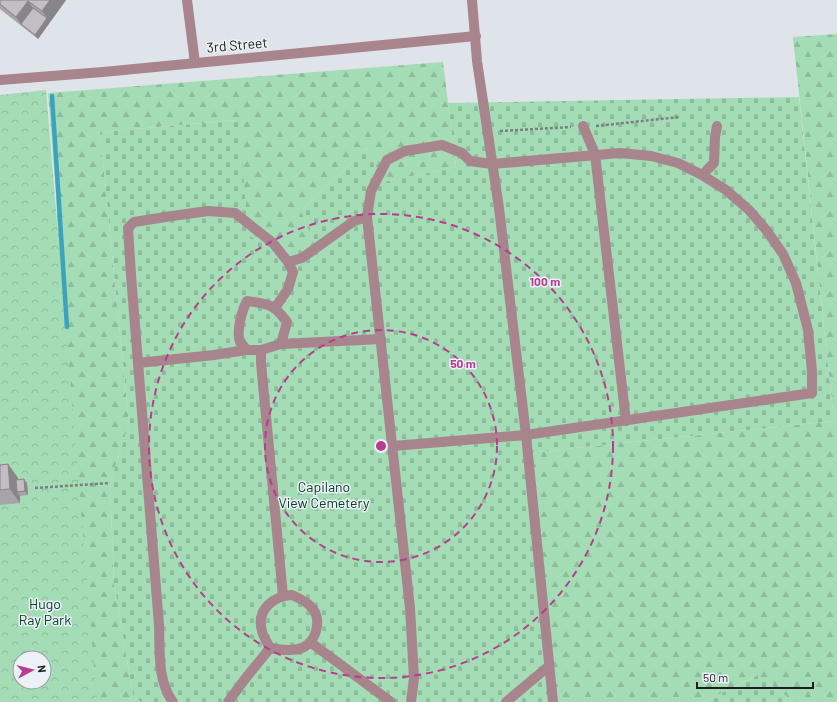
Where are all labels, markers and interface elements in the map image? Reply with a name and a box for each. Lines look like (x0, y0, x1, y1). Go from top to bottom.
street label: 3rd Street (206, 33, 268, 56)
text: 100 m (530, 274, 560, 288)
text: 50 m (450, 356, 476, 370)
centre of rings (374, 439, 388, 453)
park label: Capilano View Cemetery (278, 478, 370, 511)
park label: Hugo Ray Park (19, 595, 71, 628)
north arrow (12, 650, 52, 690)
text: N (36, 664, 49, 673)
scale bar (697, 664, 813, 690)
text: 50 m (703, 670, 728, 684)

